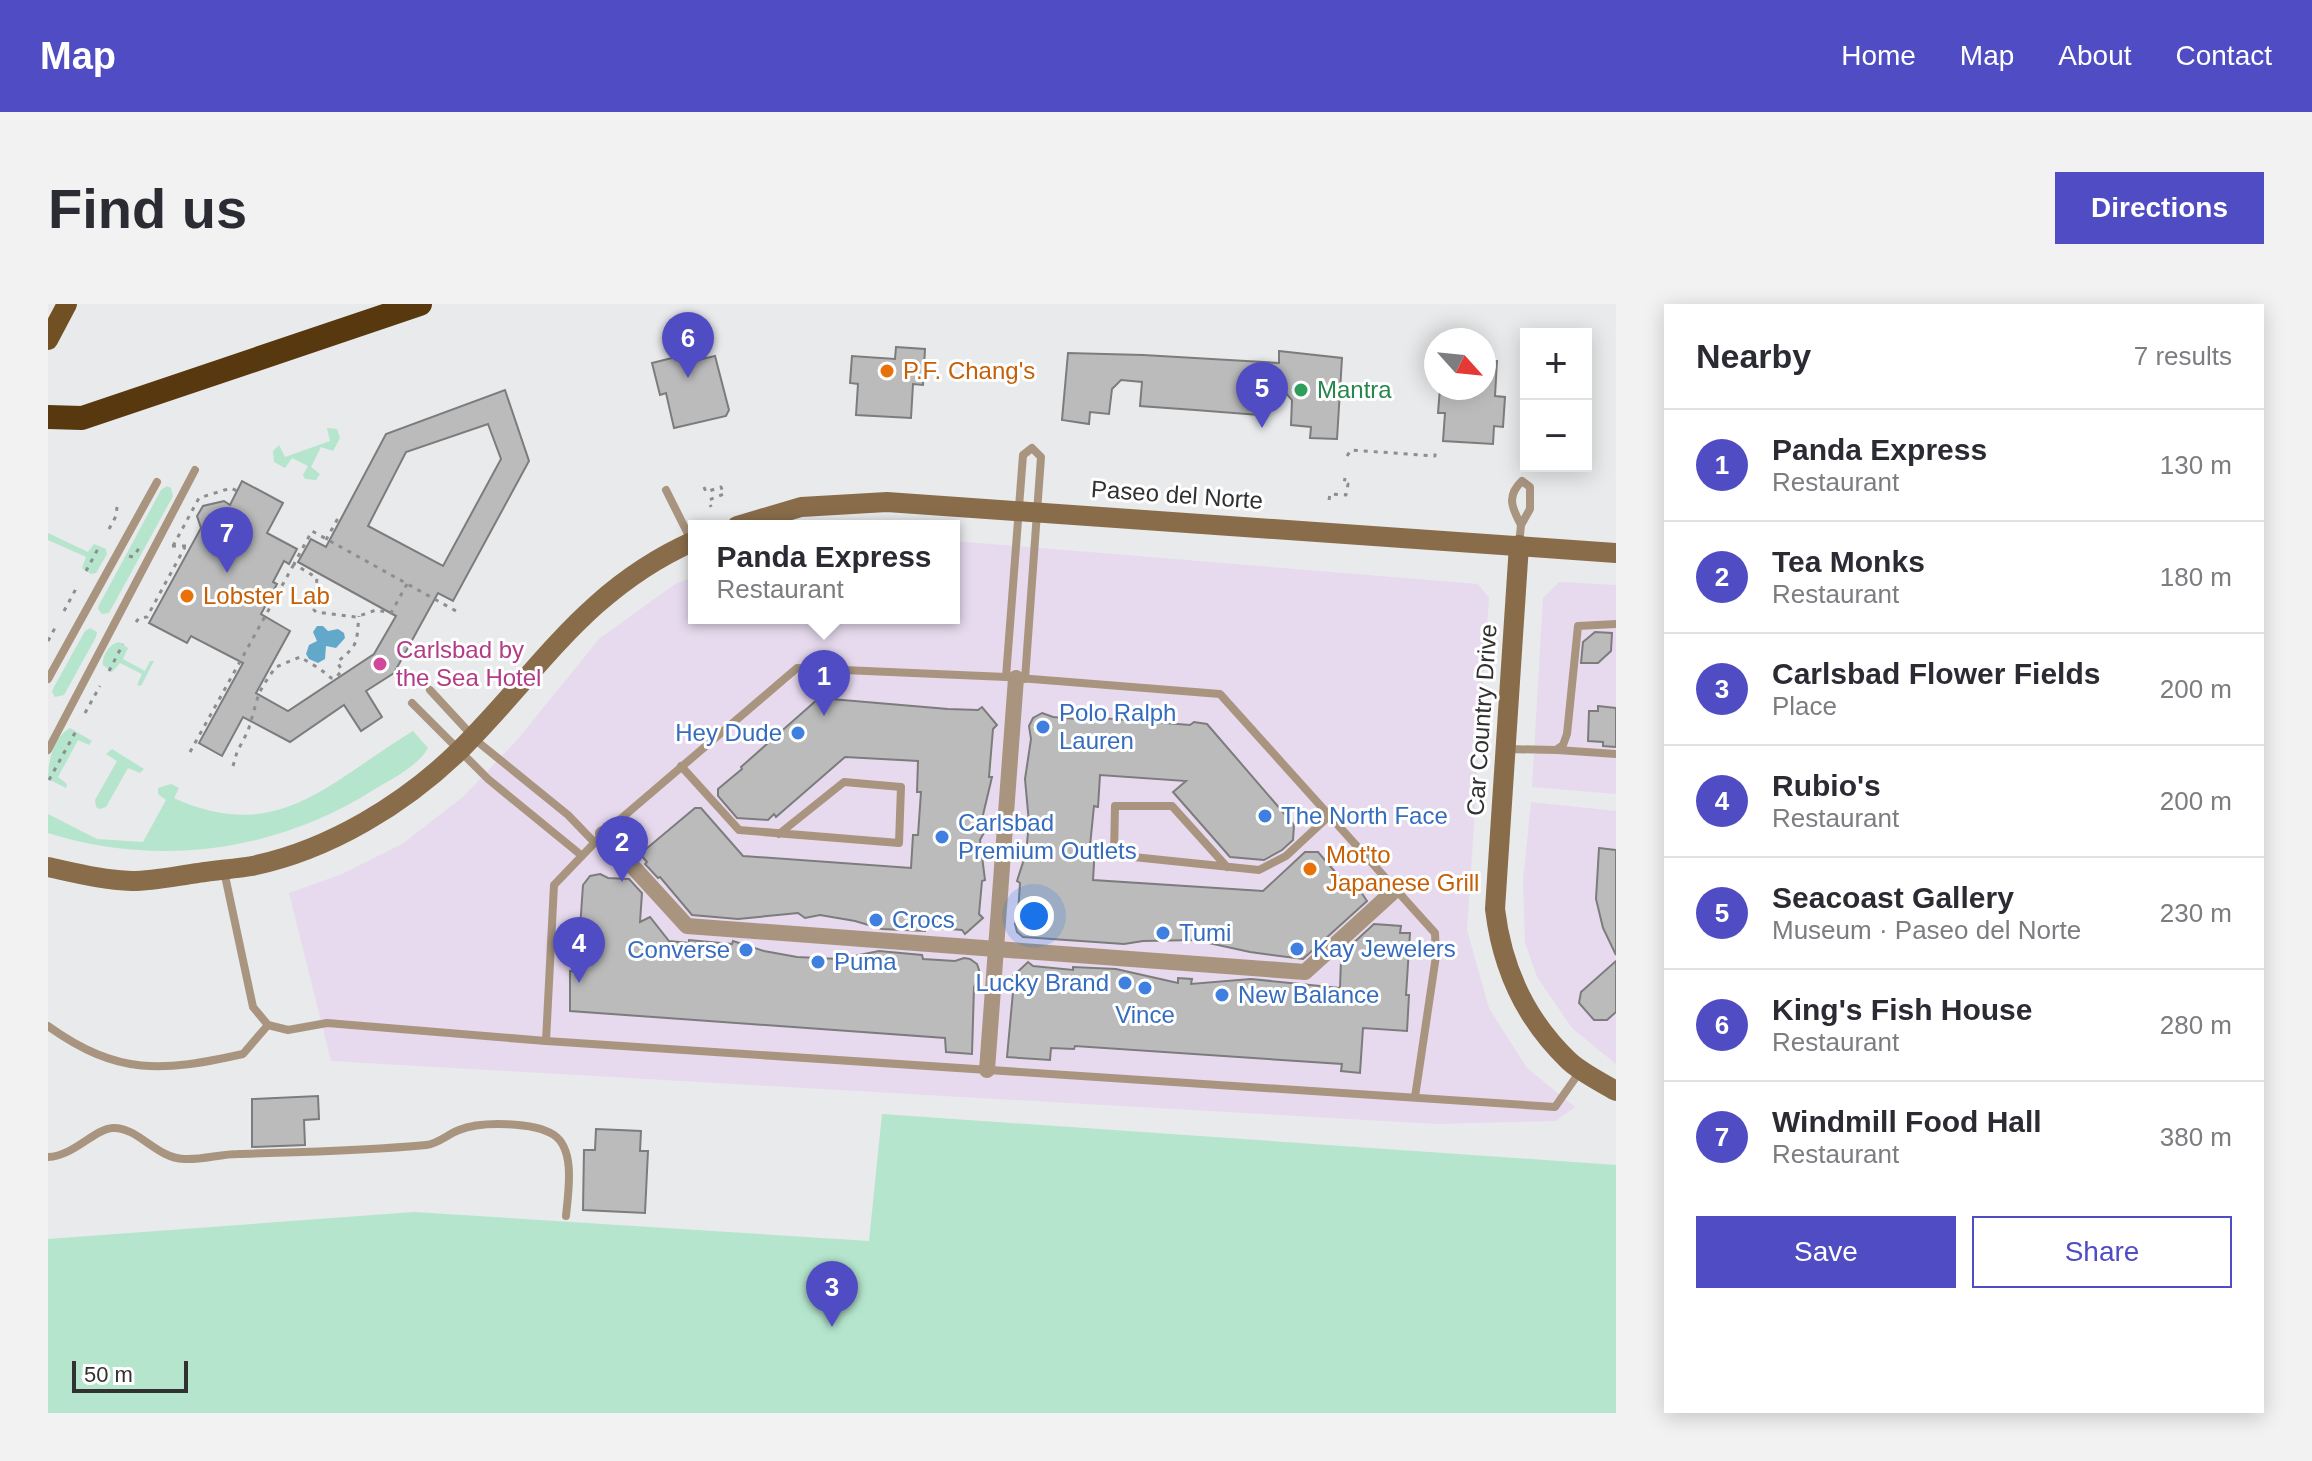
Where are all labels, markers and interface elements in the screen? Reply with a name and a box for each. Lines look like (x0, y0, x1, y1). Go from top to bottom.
text: Map (40, 35, 116, 77)
text: Home (1841, 40, 1916, 71)
text: Map (1960, 40, 2014, 71)
text: About (2058, 40, 2132, 71)
text: Contact (2176, 40, 2272, 71)
button: Directions (2055, 172, 2264, 244)
text: Find us (48, 177, 247, 240)
pin: 6 (662, 312, 714, 378)
north arrow (1424, 328, 1496, 400)
map controls (1520, 328, 1592, 472)
button: + (1520, 328, 1592, 400)
text: Nearby (1696, 337, 1811, 375)
text: 7 results (2134, 341, 2232, 371)
place label: P.F. Chang's (903, 357, 1035, 384)
marker: P.F. Chang's (878, 362, 896, 380)
pin: 5 (1236, 362, 1288, 428)
place label: Mantra (1317, 376, 1392, 403)
marker: Mantra (1292, 381, 1310, 399)
button: − (1520, 400, 1592, 472)
text: Panda Express (1772, 433, 1987, 466)
text: 1 (1715, 450, 1729, 480)
text: 130 m (2160, 450, 2232, 480)
text: Restaurant (1772, 467, 1899, 497)
street label: Paseo del Norte (1090, 475, 1264, 514)
pin: 7 (201, 507, 253, 573)
popup (688, 520, 960, 624)
text: Panda Express (716, 540, 932, 573)
text: Tea Monks (1772, 545, 1925, 578)
text: 2 (1715, 562, 1729, 592)
text: 180 m (2160, 562, 2232, 592)
text: Restaurant (716, 574, 844, 604)
text: Restaurant (1772, 579, 1899, 609)
place label: Lobster Lab (203, 582, 330, 609)
marker: Lobster Lab (178, 587, 196, 605)
street label: Car Country Drive (1461, 623, 1502, 817)
place label: Carlsbad by the Sea Hotel (396, 636, 541, 691)
pin: 1 (798, 650, 850, 716)
marker: Carlsbad by the Sea Hotel (371, 655, 389, 673)
text: Carlsbad Flower Fields (1772, 657, 2100, 690)
text: 3 (1715, 674, 1729, 704)
text: 200 m (2160, 674, 2232, 704)
text: Place (1772, 691, 1837, 721)
place label: Polo Ralph Lauren (1059, 699, 1176, 754)
marker: Polo Ralph Lauren (1034, 718, 1052, 736)
place label: Hey Dude (675, 719, 782, 746)
marker: Hey Dude (789, 724, 807, 742)
text: Rubio's (1772, 769, 1881, 802)
text: 4 (1715, 786, 1729, 816)
text: 200 m (2160, 786, 2232, 816)
place label: The North Face (1281, 802, 1448, 829)
text: Restaurant (1772, 803, 1899, 833)
marker: The North Face (1256, 807, 1274, 825)
place label: Carlsbad Premium Outlets (958, 809, 1137, 864)
pin: 2 (596, 816, 648, 882)
marker: Carlsbad Premium Outlets (933, 828, 951, 846)
place label: Mot'to Japanese Grill (1326, 841, 1479, 896)
marker: Mot'to Japanese Grill (1301, 860, 1319, 878)
text: Seacoast Gallery (1772, 881, 2014, 914)
your location (1014, 896, 1054, 936)
text: 5 (1715, 898, 1729, 928)
text: 230 m (2160, 898, 2232, 928)
place label: Crocs (892, 906, 955, 933)
marker: Crocs (867, 911, 885, 929)
text: Museum · Paseo del Norte (1772, 915, 2081, 945)
pin: 4 (553, 917, 605, 983)
place label: Tumi (1179, 919, 1231, 946)
marker: Tumi (1154, 924, 1172, 942)
place label: Kay Jewelers (1313, 935, 1456, 962)
place label: Converse (627, 936, 730, 963)
marker: Kay Jewelers (1288, 940, 1306, 958)
marker: Converse (737, 941, 755, 959)
place label: Puma (834, 948, 897, 975)
marker: Puma (809, 953, 827, 971)
place label: Lucky Brand (976, 969, 1109, 996)
marker: Lucky Brand (1116, 974, 1134, 992)
marker: Vince (1136, 979, 1154, 997)
place label: New Balance (1238, 981, 1379, 1008)
marker: New Balance (1213, 986, 1231, 1004)
text: King's Fish House (1772, 993, 2033, 1026)
place label: Vince (1115, 1001, 1175, 1028)
text: 6 (1715, 1010, 1729, 1040)
text: 280 m (2160, 1010, 2232, 1040)
text: Restaurant (1772, 1027, 1899, 1057)
text: Windmill Food Hall (1772, 1105, 2042, 1138)
text: 7 (1715, 1122, 1729, 1152)
text: 380 m (2160, 1122, 2232, 1152)
text: Restaurant (1772, 1139, 1899, 1169)
button: Save (1696, 1216, 1956, 1288)
button: Share (1972, 1216, 2232, 1288)
pin: 3 (806, 1261, 858, 1327)
scale bar (72, 1357, 188, 1393)
text: 50 m (84, 1362, 133, 1387)

